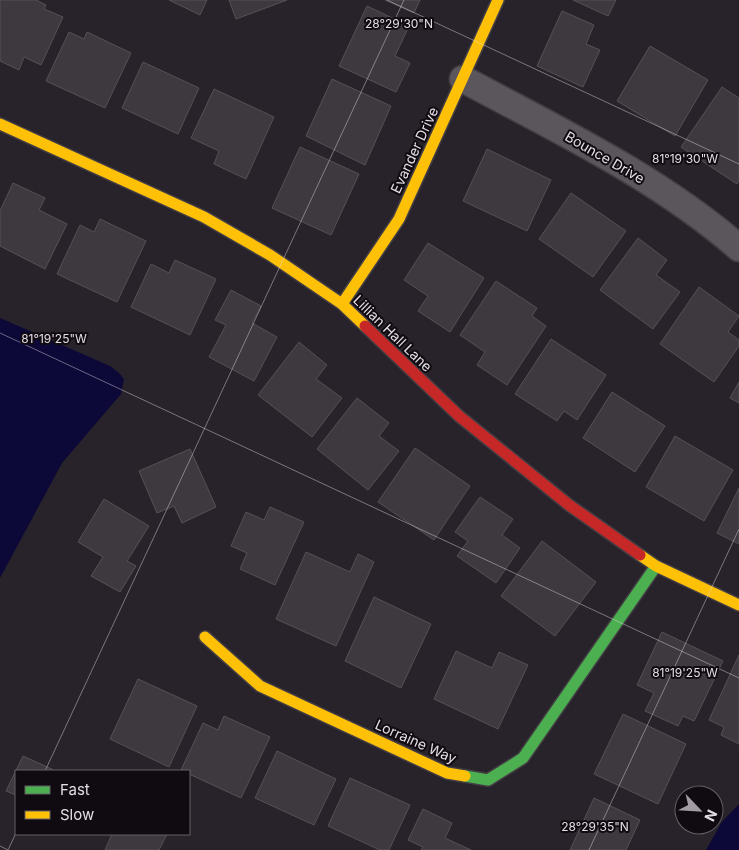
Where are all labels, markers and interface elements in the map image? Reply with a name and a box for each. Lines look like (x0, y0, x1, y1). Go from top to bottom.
text: 28°29'30"N (365, 16, 433, 31)
street label: Evander Drive (387, 104, 441, 196)
street label: Bounce Drive (562, 127, 648, 187)
text: 81°19'30"W (652, 151, 718, 166)
street label: Lillian Hall Lane (350, 291, 436, 375)
text: 81°19'25"W (21, 331, 87, 346)
text: 81°19'25"W (652, 665, 718, 680)
street label: Lorraine Way (373, 715, 459, 767)
legend (15, 770, 190, 835)
text: Fast (60, 780, 90, 799)
north arrow (674, 785, 724, 835)
text: Slow (60, 805, 94, 824)
text: N (701, 807, 721, 824)
text: 28°29'35"N (561, 819, 629, 834)

